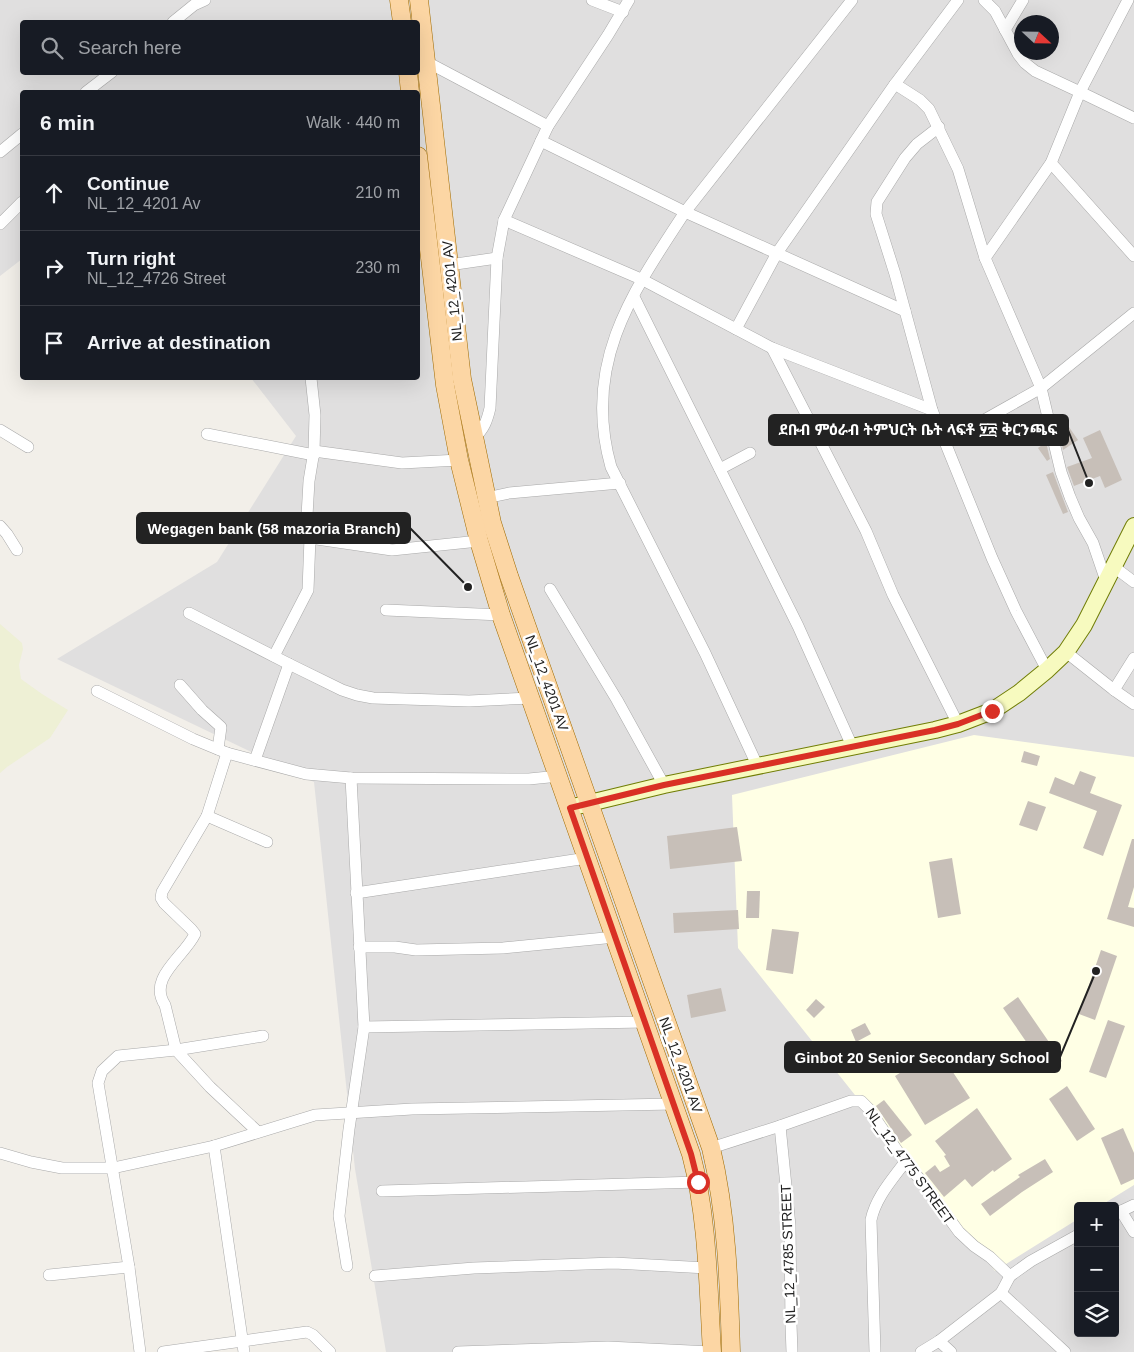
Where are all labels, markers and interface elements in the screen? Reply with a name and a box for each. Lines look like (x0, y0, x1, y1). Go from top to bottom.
north arrow (1014, 15, 1059, 60)
search box (20, 20, 420, 75)
icon: search (38, 34, 66, 62)
text: Search here (78, 37, 182, 58)
text: 6 min (40, 111, 95, 134)
text: Walk · 440 m (306, 114, 400, 131)
text: Continue (87, 173, 169, 194)
icon: ahead (40, 179, 68, 207)
text: 210 m (356, 184, 400, 201)
text: NL_12_4201 Av (87, 195, 201, 212)
street label: NL_12_4201 AV (439, 239, 465, 342)
text: Turn right (87, 248, 175, 269)
icon: right (40, 254, 68, 282)
text: 230 m (356, 259, 400, 276)
text: NL_12_4726 Street (87, 270, 226, 287)
icon: arrive (40, 329, 68, 357)
text: Arrive at destination (87, 332, 271, 353)
callout: ደቡብ ምዕራብ ትምህርት ቤት ላፍቶ ፶፰ ቅርንጫፍ (769, 415, 1068, 445)
text: ደቡብ ምዕራብ ትምህርት ቤት ላፍቶ ፶፰ ቅርንጫፍ (778, 421, 1058, 438)
callout: Wegagen bank (58 mazoria Branch) (137, 513, 410, 543)
text: Wegagen bank (58 mazoria Branch) (147, 520, 401, 537)
street label: NL_12_4201 AV (522, 633, 572, 734)
route end (981, 700, 1004, 723)
street label: NL_12_4201 AV (656, 1015, 706, 1116)
callout: Ginbot 20 Senior Secondary School (785, 1042, 1060, 1072)
text: Ginbot 20 Senior Secondary School (794, 1049, 1050, 1066)
street label: NL_12_4775 STREET (863, 1105, 958, 1227)
route start (687, 1171, 710, 1194)
street label: NL_12_4785 STREET (778, 1184, 798, 1324)
map controls (1074, 1202, 1119, 1337)
button: + (1074, 1202, 1119, 1247)
button: − (1074, 1247, 1119, 1292)
button: layers (1074, 1292, 1119, 1337)

